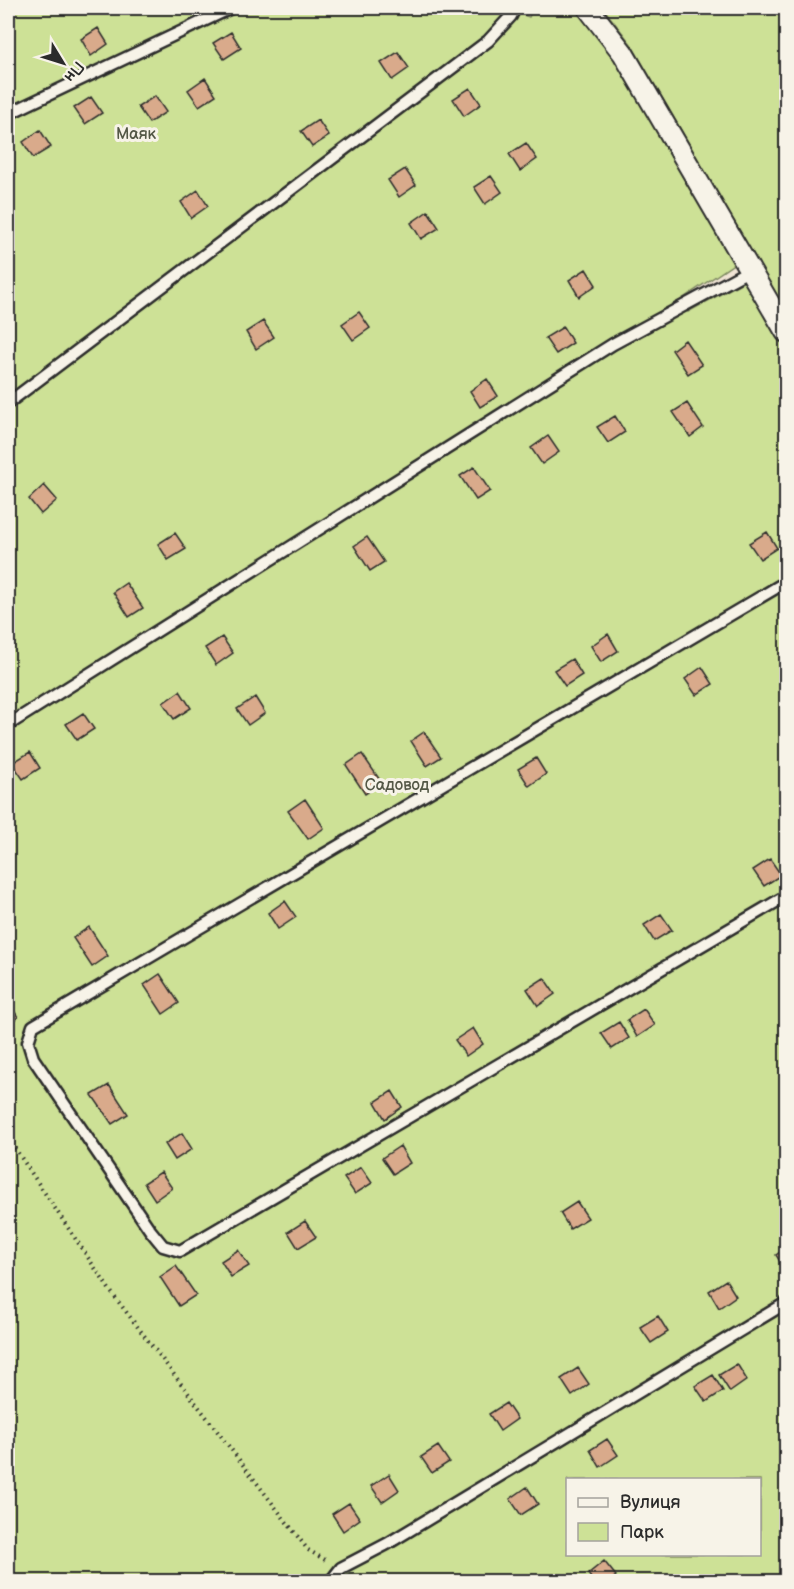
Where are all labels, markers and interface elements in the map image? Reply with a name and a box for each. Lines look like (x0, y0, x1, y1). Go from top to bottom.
north arrow (33, 33, 93, 93)
text: Пн (60, 57, 88, 86)
park label: Маяк (116, 125, 157, 144)
park label: Садовод (365, 776, 429, 795)
legend (566, 1478, 761, 1556)
text: Вулиця (620, 1492, 681, 1513)
text: Парк (620, 1522, 664, 1543)

